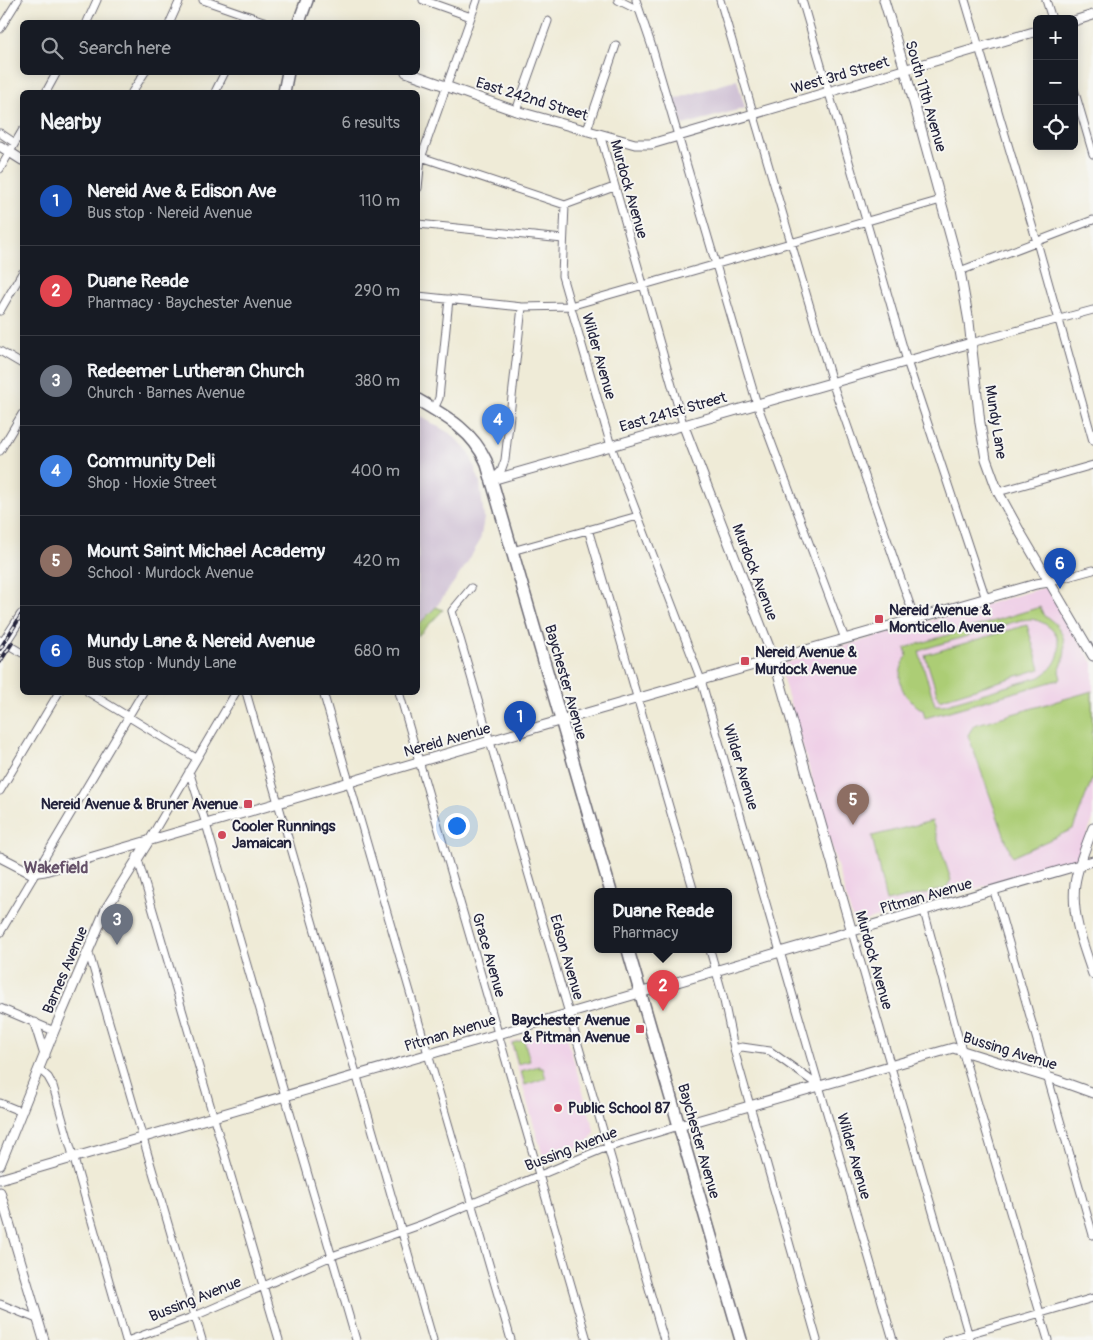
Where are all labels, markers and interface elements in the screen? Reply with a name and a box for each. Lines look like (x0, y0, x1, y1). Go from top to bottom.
map controls (1033, 15, 1078, 150)
button: + (1033, 15, 1078, 60)
search box (20, 20, 420, 75)
icon: search (38, 34, 66, 62)
text: Search here (78, 36, 171, 60)
street label: South 11th Avenue (901, 38, 951, 155)
street label: West 3rd Street (789, 52, 892, 99)
button: − (1033, 60, 1078, 105)
street label: East 242nd Street (474, 73, 591, 126)
button: locate (1033, 105, 1078, 150)
text: Nearby (40, 109, 101, 136)
text: 6 results (342, 113, 400, 133)
street label: Murdock Avenue (605, 138, 652, 241)
text: Nereid Ave & Edison Ave (87, 179, 276, 203)
text: 1 (53, 191, 59, 211)
text: 110 m (359, 191, 400, 211)
text: Bus stop · Nereid Avenue (87, 203, 252, 223)
text: Duane Reade (87, 269, 189, 293)
text: 2 (52, 281, 60, 301)
text: 290 m (354, 281, 400, 301)
text: Pharmacy · Baychester Avenue (87, 293, 292, 313)
street label: Wilder Avenue (577, 311, 620, 402)
text: Redeemer Lutheran Church (87, 359, 304, 383)
text: 3 (52, 371, 60, 391)
text: 380 m (354, 371, 400, 391)
text: Church · Barnes Avenue (87, 383, 245, 403)
street label: Mundy Lane (980, 384, 1011, 461)
street label: East 241st Street (617, 388, 730, 437)
pin: 4 (482, 404, 514, 445)
text: Community Deli (87, 449, 215, 473)
text: 4 (51, 461, 61, 481)
text: 400 m (351, 461, 400, 481)
text: Shop · Hoxie Street (87, 473, 216, 493)
street label: Murdock Avenue (727, 521, 782, 624)
text: Mount Saint Michael Academy (87, 539, 325, 563)
pin: 6 (1044, 548, 1076, 589)
text: 5 (52, 551, 60, 571)
text: 420 m (353, 551, 400, 571)
text: School · Murdock Avenue (87, 563, 254, 583)
place label: Nereid Avenue & Monticello Avenue (889, 601, 1005, 637)
marker: Nereid Avenue & Monticello Avenue (873, 613, 885, 625)
street label: Baychester Avenue (540, 622, 591, 742)
text: Mundy Lane & Nereid Avenue (87, 629, 315, 653)
text: 6 (51, 641, 61, 661)
text: 680 m (354, 641, 400, 661)
place label: Nereid Avenue & Murdock Avenue (755, 643, 857, 679)
text: Bus stop · Mundy Lane (87, 653, 236, 673)
marker: Nereid Avenue & Murdock Avenue (739, 655, 751, 667)
pin: 1 (504, 701, 536, 742)
street label: Nereid Avenue (402, 719, 493, 762)
street label: Wilder Avenue (718, 722, 763, 813)
pin: 5 (837, 784, 869, 825)
place label: Nereid Avenue & Bruner Avenue (41, 795, 239, 814)
marker: Nereid Avenue & Bruner Avenue (242, 798, 254, 810)
your location (444, 813, 470, 839)
place label: Cooler Runnings Jamaican (232, 817, 336, 853)
marker: Cooler Runnings Jamaican (216, 829, 228, 841)
district label: Wakefield (24, 858, 88, 878)
street label: Pitman Avenue (878, 874, 975, 919)
popup (594, 888, 732, 953)
text: Duane Reade (612, 899, 714, 923)
pin: 3 (101, 904, 133, 945)
street label: Murdock Avenue (850, 909, 897, 1012)
street label: Grace Avenue (467, 911, 510, 1000)
street label: Edson Avenue (545, 912, 588, 1002)
street label: Barnes Avenue (39, 923, 93, 1017)
text: Pharmacy (612, 923, 678, 943)
pin: 2 (647, 970, 679, 1011)
street label: Pitman Avenue (402, 1010, 499, 1056)
place label: Baychester Avenue & Pitman Avenue (511, 1011, 631, 1047)
marker: Baychester Avenue & Pitman Avenue (634, 1023, 646, 1035)
street label: Bussing Avenue (961, 1028, 1060, 1075)
street label: Baychester Avenue (673, 1081, 724, 1201)
place label: Public School 87 (568, 1099, 670, 1118)
marker: Public School 87 (552, 1102, 564, 1114)
street label: Wilder Avenue (832, 1111, 875, 1202)
street label: Bussing Avenue (522, 1123, 621, 1176)
street label: Bussing Avenue (146, 1272, 244, 1327)

